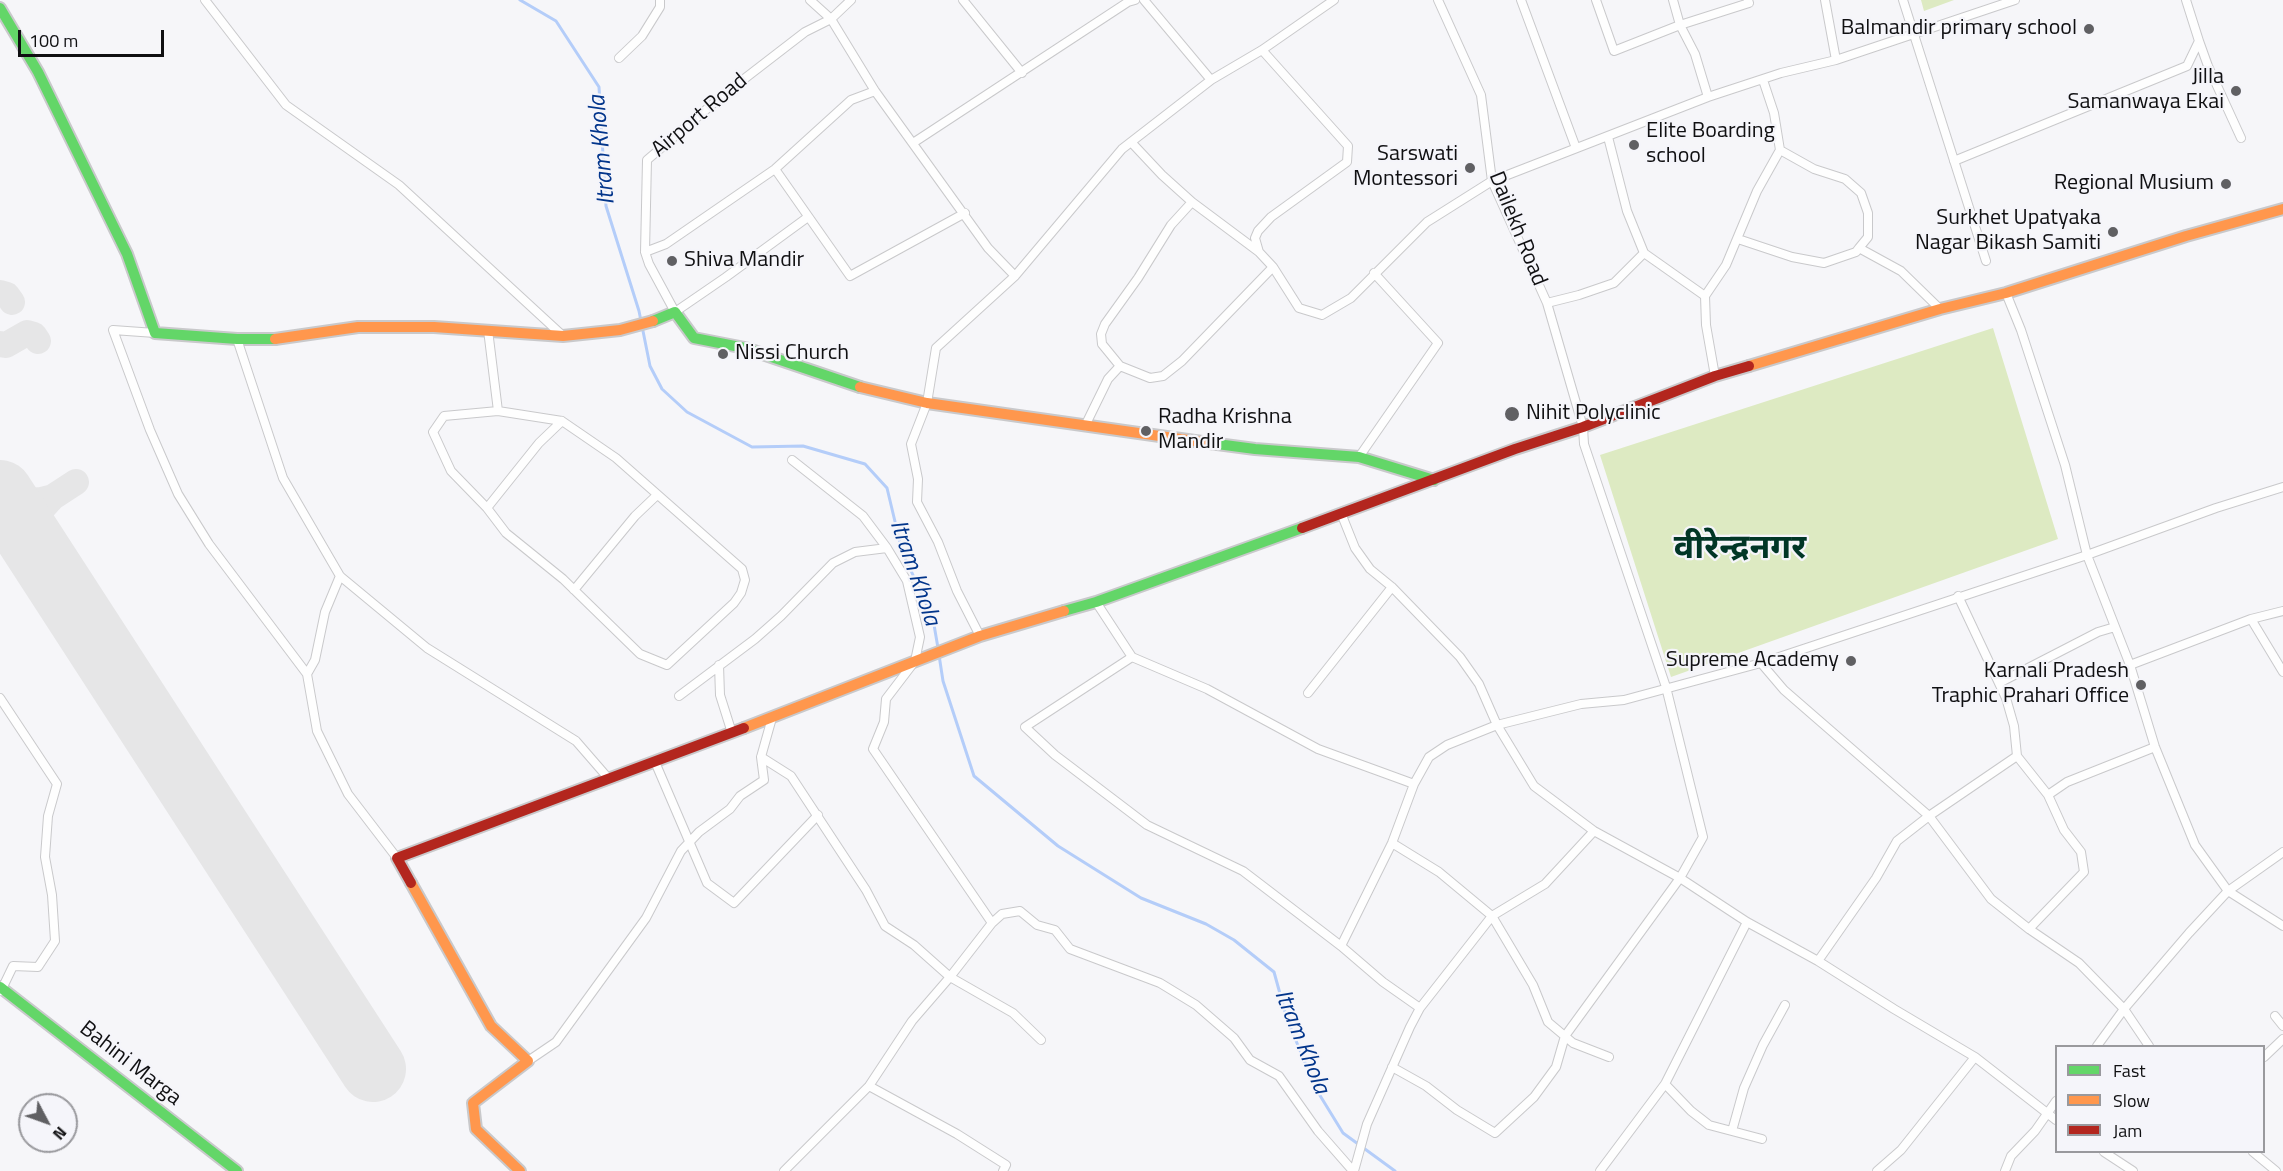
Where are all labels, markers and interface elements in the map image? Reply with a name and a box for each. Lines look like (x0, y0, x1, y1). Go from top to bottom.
place label: Balmandir primary school (1841, 16, 2077, 42)
scale bar (21, 18, 166, 56)
marker: Balmandir primary school (2082, 22, 2096, 36)
text: 100 m (29, 27, 78, 54)
place label: Jilla Samanwaya Ekai (2068, 65, 2224, 116)
street label: Airport Road (647, 68, 753, 164)
marker: Jilla Samanwaya Ekai (2229, 84, 2243, 98)
water label: Itram Khola (584, 94, 622, 206)
place label: Elite Boarding school (1646, 119, 1775, 170)
marker: Elite Boarding school (1627, 138, 1641, 152)
place label: Sarswati Montessori (1353, 142, 1458, 194)
marker: Sarswati Montessori (1463, 161, 1477, 175)
street label: Dailekh Road (1482, 168, 1552, 290)
place label: Regional Musium (2054, 171, 2214, 197)
marker: Regional Musium (2219, 177, 2233, 191)
place label: Surkhet Upatyaka Nagar Bikash Samiti (1915, 206, 2101, 258)
marker: Surkhet Upatyaka Nagar Bikash Samiti (2106, 225, 2120, 239)
place label: Shiva Mandir (684, 248, 804, 274)
marker: Shiva Mandir (665, 254, 679, 268)
place label: Nissi Church (735, 341, 849, 367)
marker: Nissi Church (716, 347, 730, 361)
place label: Nihit Polyclinic (1526, 401, 1661, 427)
place label: Radha Krishna Mandir (1158, 405, 1292, 457)
marker: Nihit Polyclinic (1503, 405, 1521, 423)
marker: Radha Krishna Mandir (1139, 424, 1153, 438)
water label: Itram Khola (883, 516, 945, 630)
district label: वीरेन्द्रनगर (1674, 530, 1806, 570)
place label: Supreme Academy (1666, 648, 1839, 674)
marker: Supreme Academy (1844, 654, 1858, 668)
place label: Karnali Pradesh Traphic Prahari Office (1932, 659, 2129, 710)
marker: Karnali Pradesh Traphic Prahari Office (2134, 678, 2148, 692)
water label: Itram Khola (1267, 986, 1335, 1098)
street label: Bahini Marga (74, 1016, 186, 1112)
legend (2055, 1045, 2265, 1153)
text: Fast (2113, 1057, 2146, 1084)
text: Slow (2113, 1087, 2150, 1114)
north arrow (18, 1093, 78, 1153)
text: Jam (2113, 1117, 2142, 1144)
text: N (47, 1121, 73, 1146)

